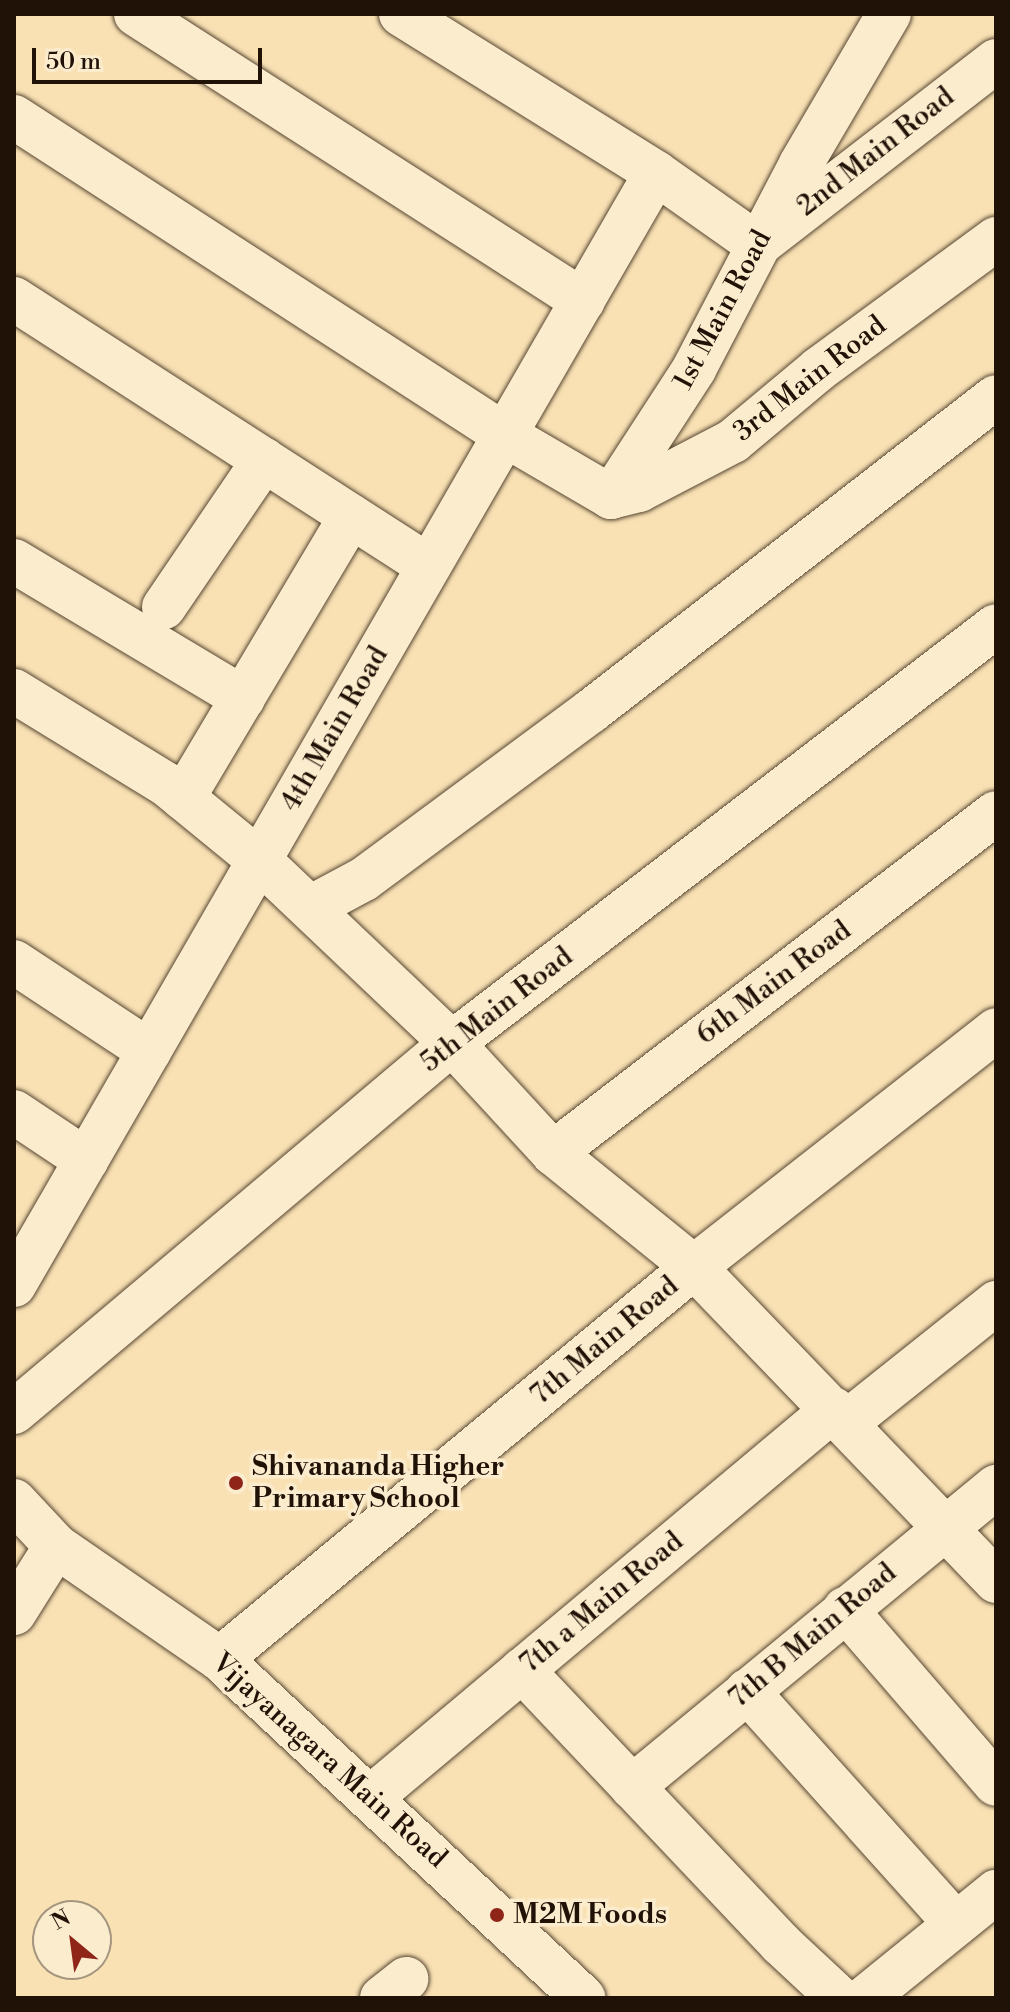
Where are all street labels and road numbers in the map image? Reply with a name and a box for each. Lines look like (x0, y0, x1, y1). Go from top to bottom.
street label: 2nd Main Road (791, 80, 961, 224)
street label: 1st Main Road (667, 225, 779, 395)
street label: 3rd Main Road (727, 309, 893, 449)
street label: 4th Main Road (274, 641, 396, 817)
street label: 6th Main Road (690, 914, 858, 1052)
street label: 5th Main Road (414, 940, 580, 1080)
street label: 7th Main Road (524, 1270, 686, 1412)
street label: 7th a Main Road (514, 1525, 690, 1681)
street label: 7th B Main Road (723, 1556, 903, 1716)
street label: Vijayanagara Main Road (204, 1646, 454, 1876)

